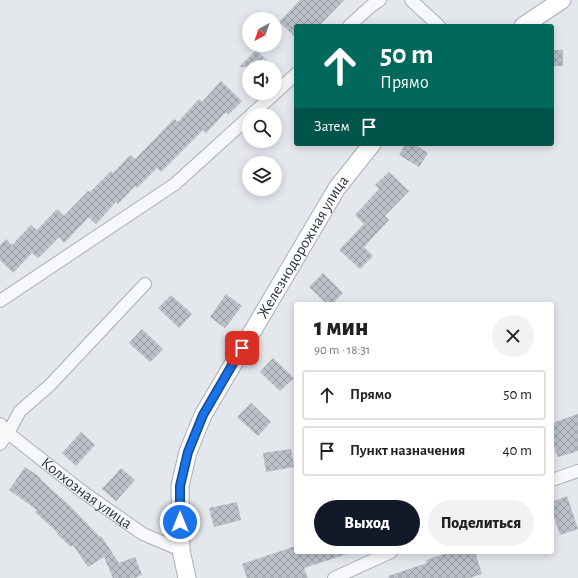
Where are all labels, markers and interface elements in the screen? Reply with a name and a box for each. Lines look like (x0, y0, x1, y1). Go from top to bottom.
north arrow (242, 12, 282, 52)
map controls (242, 12, 282, 196)
icon: ahead (314, 40, 366, 92)
text: 50 m (380, 41, 434, 69)
button: sound (242, 60, 282, 100)
text: Прямо (380, 74, 429, 92)
button: search (242, 108, 282, 148)
icon: arrive (358, 116, 380, 138)
text: Затем (314, 119, 350, 134)
button: layers (242, 156, 282, 196)
street label: Железнодорожная улица (254, 172, 352, 321)
button: close (492, 315, 534, 357)
text: 1 мин (314, 316, 368, 340)
pin (225, 331, 259, 365)
icon: arrive (231, 337, 253, 359)
text: 90 m · 18:31 (314, 344, 370, 357)
icon: ahead (316, 384, 338, 406)
text: Прямо (350, 387, 392, 402)
text: 50 m (503, 387, 532, 402)
icon: arrive (316, 440, 338, 462)
text: Пункт назначения (350, 443, 465, 458)
text: 40 m (502, 443, 532, 458)
street label: Колхозная улица (38, 454, 135, 532)
button: Выход (314, 500, 420, 546)
button: Поделиться (428, 500, 534, 546)
position arrow (159, 501, 201, 543)

